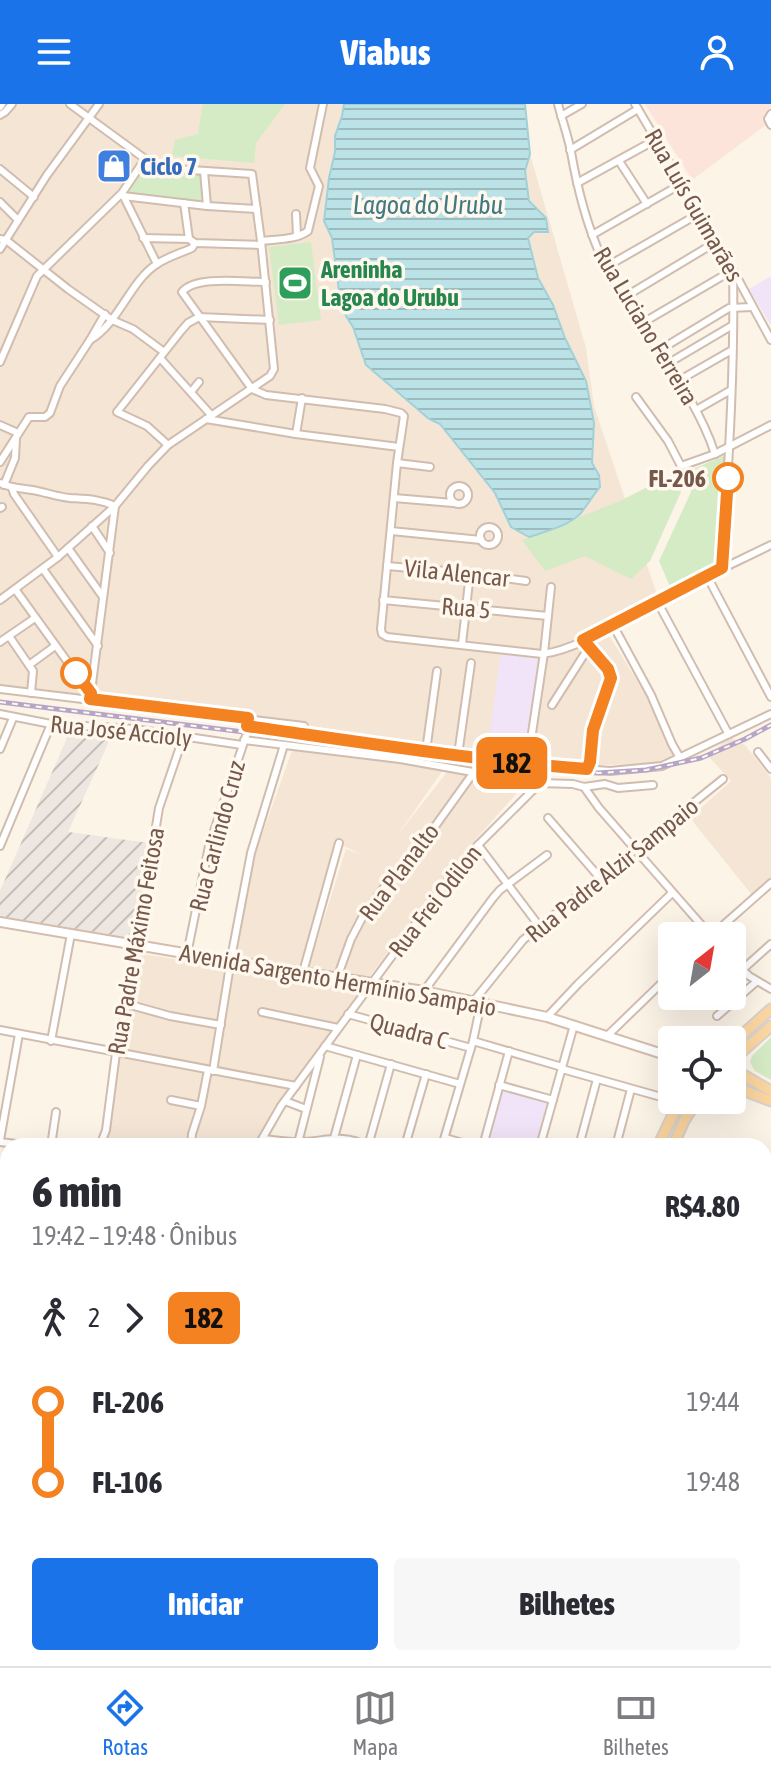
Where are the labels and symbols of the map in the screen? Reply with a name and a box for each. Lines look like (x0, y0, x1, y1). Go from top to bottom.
street label: Rua Luís Guimarães (639, 124, 749, 286)
shop icon: Ciclo 7 (95, 147, 133, 185)
place label: Ciclo 7 (140, 153, 197, 180)
water label: Lagoa do Urubu (353, 190, 503, 220)
street label: Rua Luciano Ferreira (588, 242, 704, 410)
place label: Areninha Lagoa do Urubu (320, 256, 459, 311)
sports icon: Areninha Lagoa do Urubu (276, 264, 314, 302)
marker: FL-206 (713, 463, 743, 493)
place label: FL-206 (648, 465, 706, 492)
street label: Vila Alencar (403, 554, 512, 592)
street label: Rua 5 (440, 592, 492, 624)
unlabelled marker (61, 658, 91, 688)
street label: Rua José Accioly (49, 710, 193, 752)
line badge: 182 (466, 737, 558, 789)
street label: Rua Carlindo Cruz (184, 757, 250, 914)
street label: Rua Padre Alzir Sampaio (520, 792, 704, 948)
street label: Rua Planalto (354, 818, 444, 926)
street label: Rua Padre Máximo Feitosa (103, 825, 169, 1057)
street label: Rua Frei Odilon (383, 840, 487, 962)
north arrow (658, 922, 746, 1010)
street label: Avenida Sargento Hermínio Sampaio (178, 939, 498, 1021)
street label: Quadra C (367, 1008, 451, 1054)

